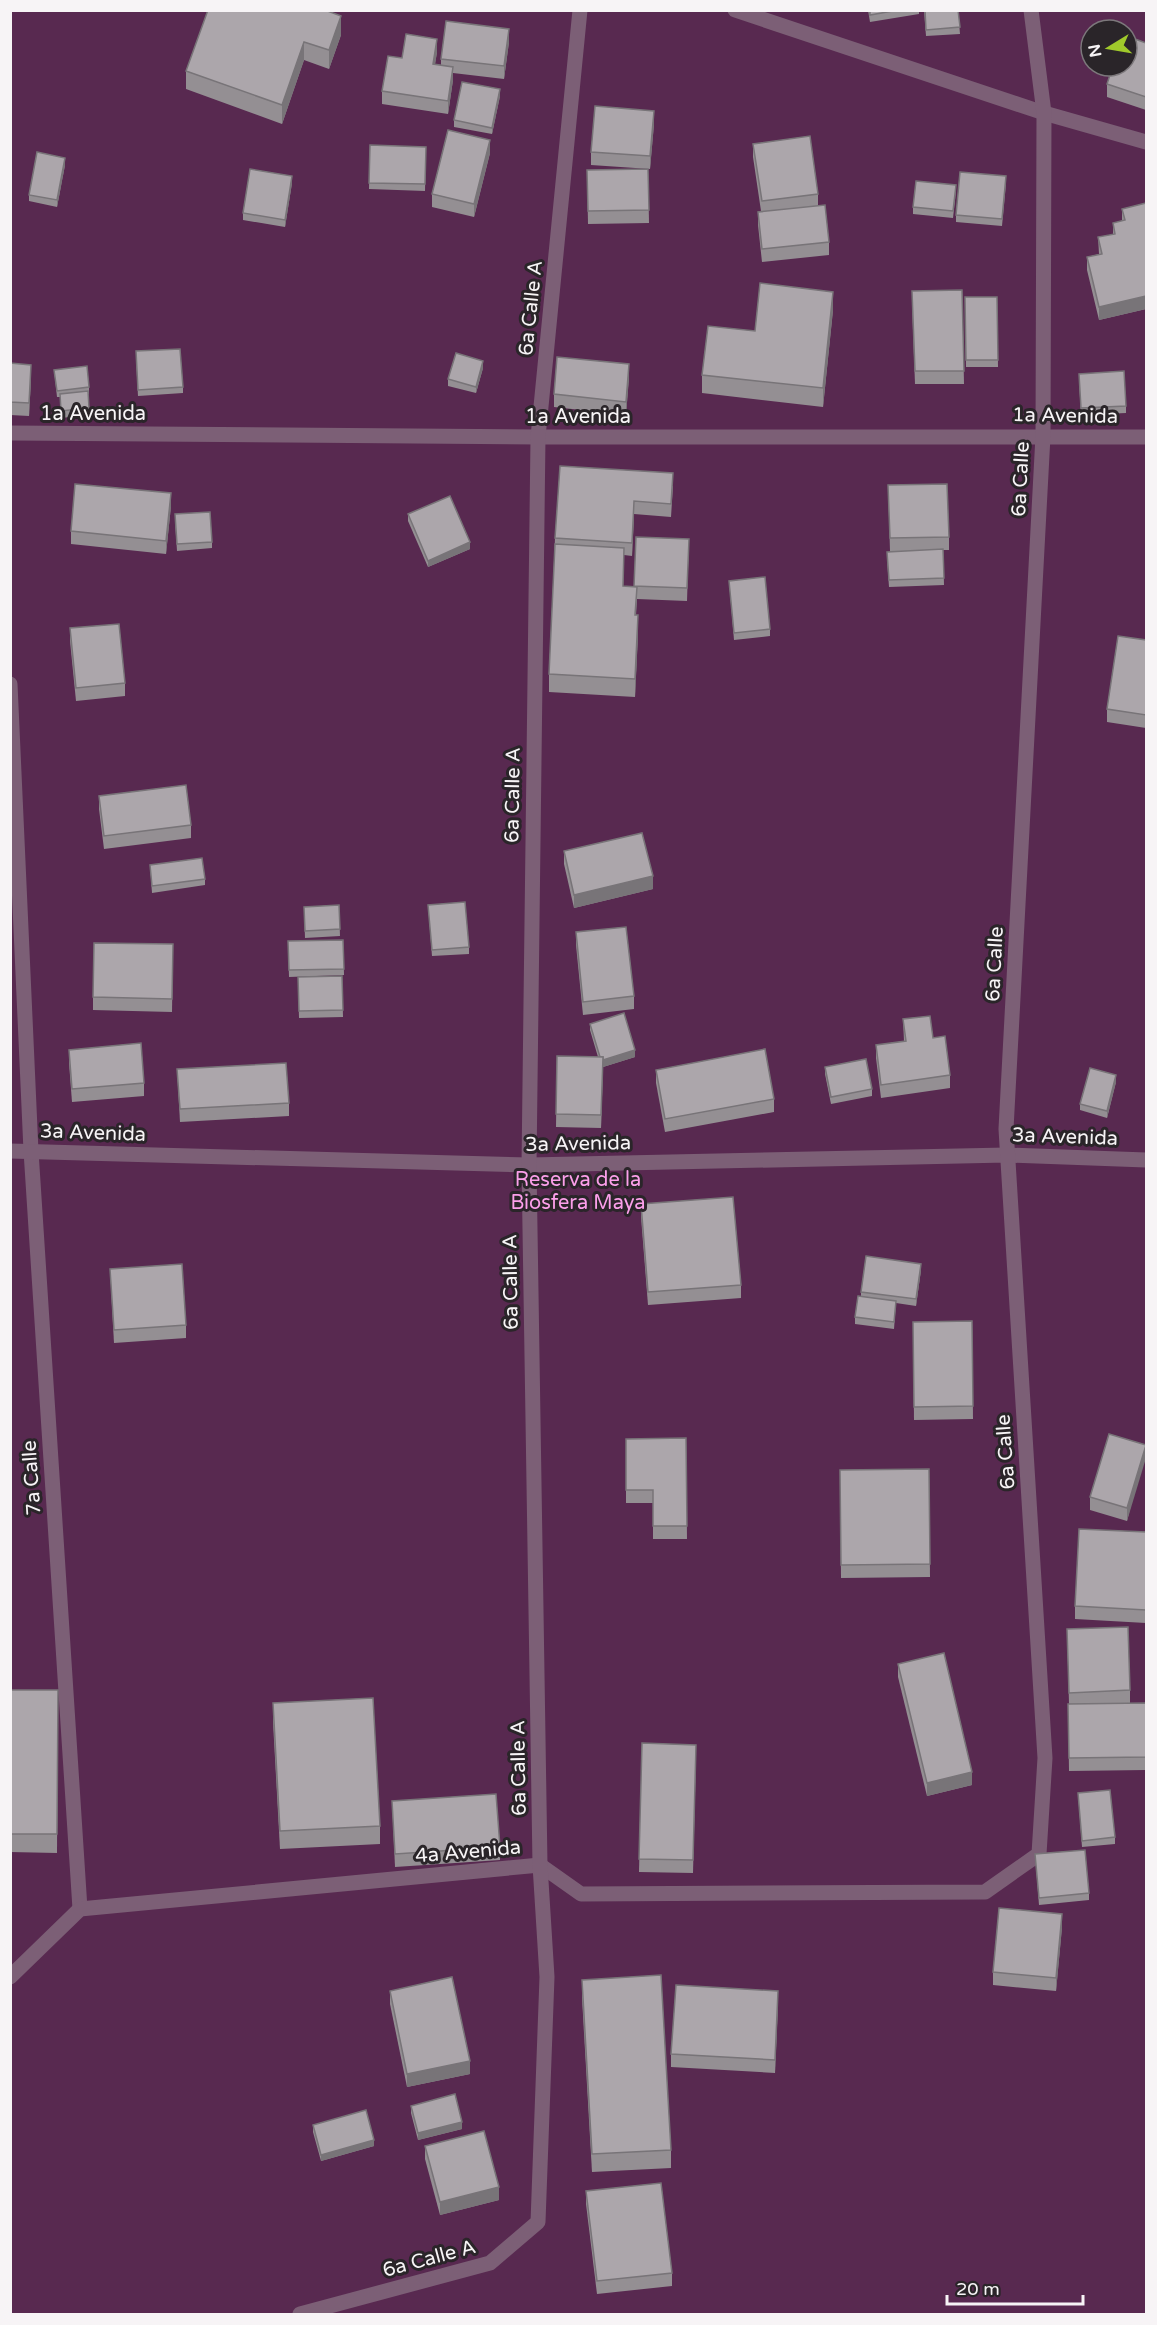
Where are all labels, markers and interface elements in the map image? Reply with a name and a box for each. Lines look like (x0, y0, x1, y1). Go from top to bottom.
north arrow (1079, 18, 1139, 78)
text: N (1084, 42, 1106, 59)
street label: 6a Calle A (514, 259, 548, 357)
street label: 1a Avenida (40, 402, 146, 426)
street label: 1a Avenida (1012, 403, 1118, 429)
street label: 1a Avenida (525, 405, 631, 429)
street label: 6a Calle (1007, 441, 1035, 517)
street label: 6a Calle A (500, 747, 526, 843)
street label: 6a Calle (981, 926, 1009, 1002)
street label: 3a Avenida (40, 1119, 146, 1147)
street label: 3a Avenida (1012, 1123, 1118, 1151)
street label: 3a Avenida (525, 1131, 631, 1157)
park label: Reserva de la Biosfera Maya (510, 1168, 646, 1215)
street label: 6a Calle A (498, 1234, 524, 1330)
street label: 6a Calle (991, 1413, 1021, 1490)
street label: 7a Calle (17, 1439, 47, 1516)
street label: 6a Calle A (506, 1720, 532, 1816)
street label: 4a Avenida (414, 1835, 522, 1869)
street label: 6a Calle A (380, 2235, 479, 2283)
scale bar (947, 2268, 1084, 2306)
text: 20 m (956, 2278, 1000, 2300)

